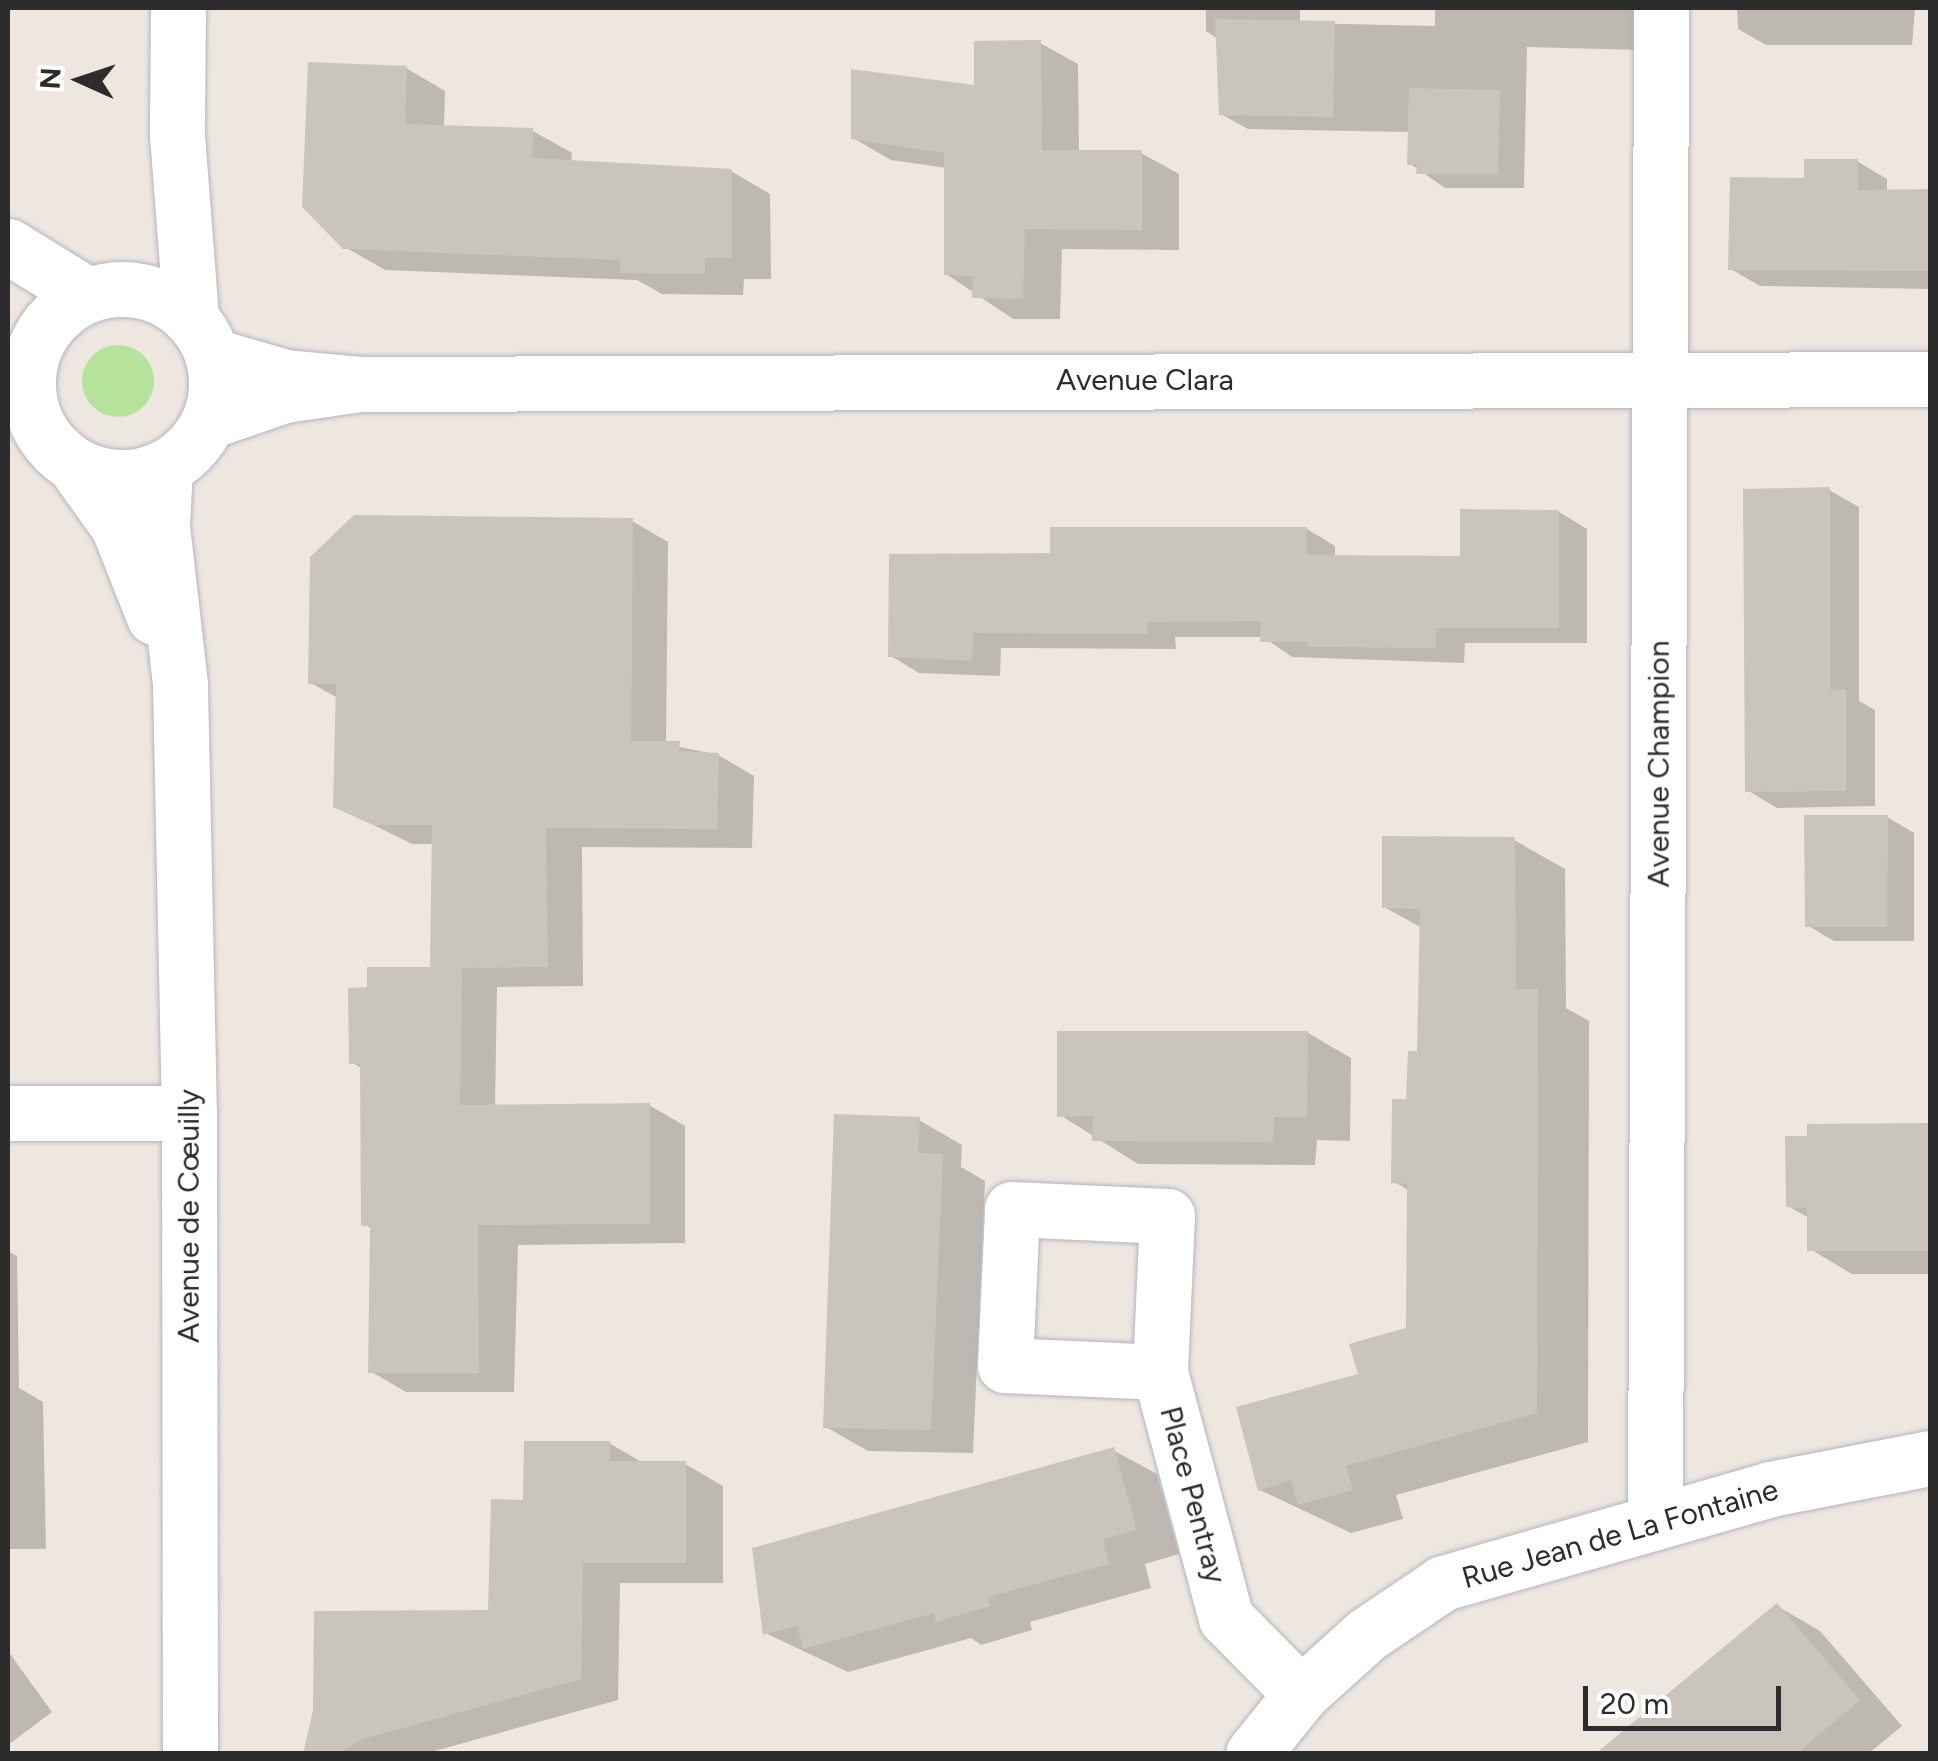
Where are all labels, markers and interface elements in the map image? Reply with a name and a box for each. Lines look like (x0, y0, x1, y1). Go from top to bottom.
north arrow (30, 30, 130, 130)
text: N (32, 67, 68, 90)
street label: Avenue Clara (1056, 362, 1234, 398)
street label: Avenue Champion (1641, 641, 1677, 887)
street label: Avenue de Cœuilly (171, 1089, 207, 1343)
street label: Place Pentray (1152, 1403, 1234, 1587)
street label: Rue Jean de La Fontaine (1458, 1472, 1782, 1596)
scale bar (1588, 1666, 1786, 1728)
text: 20 m (1600, 1685, 1669, 1722)

